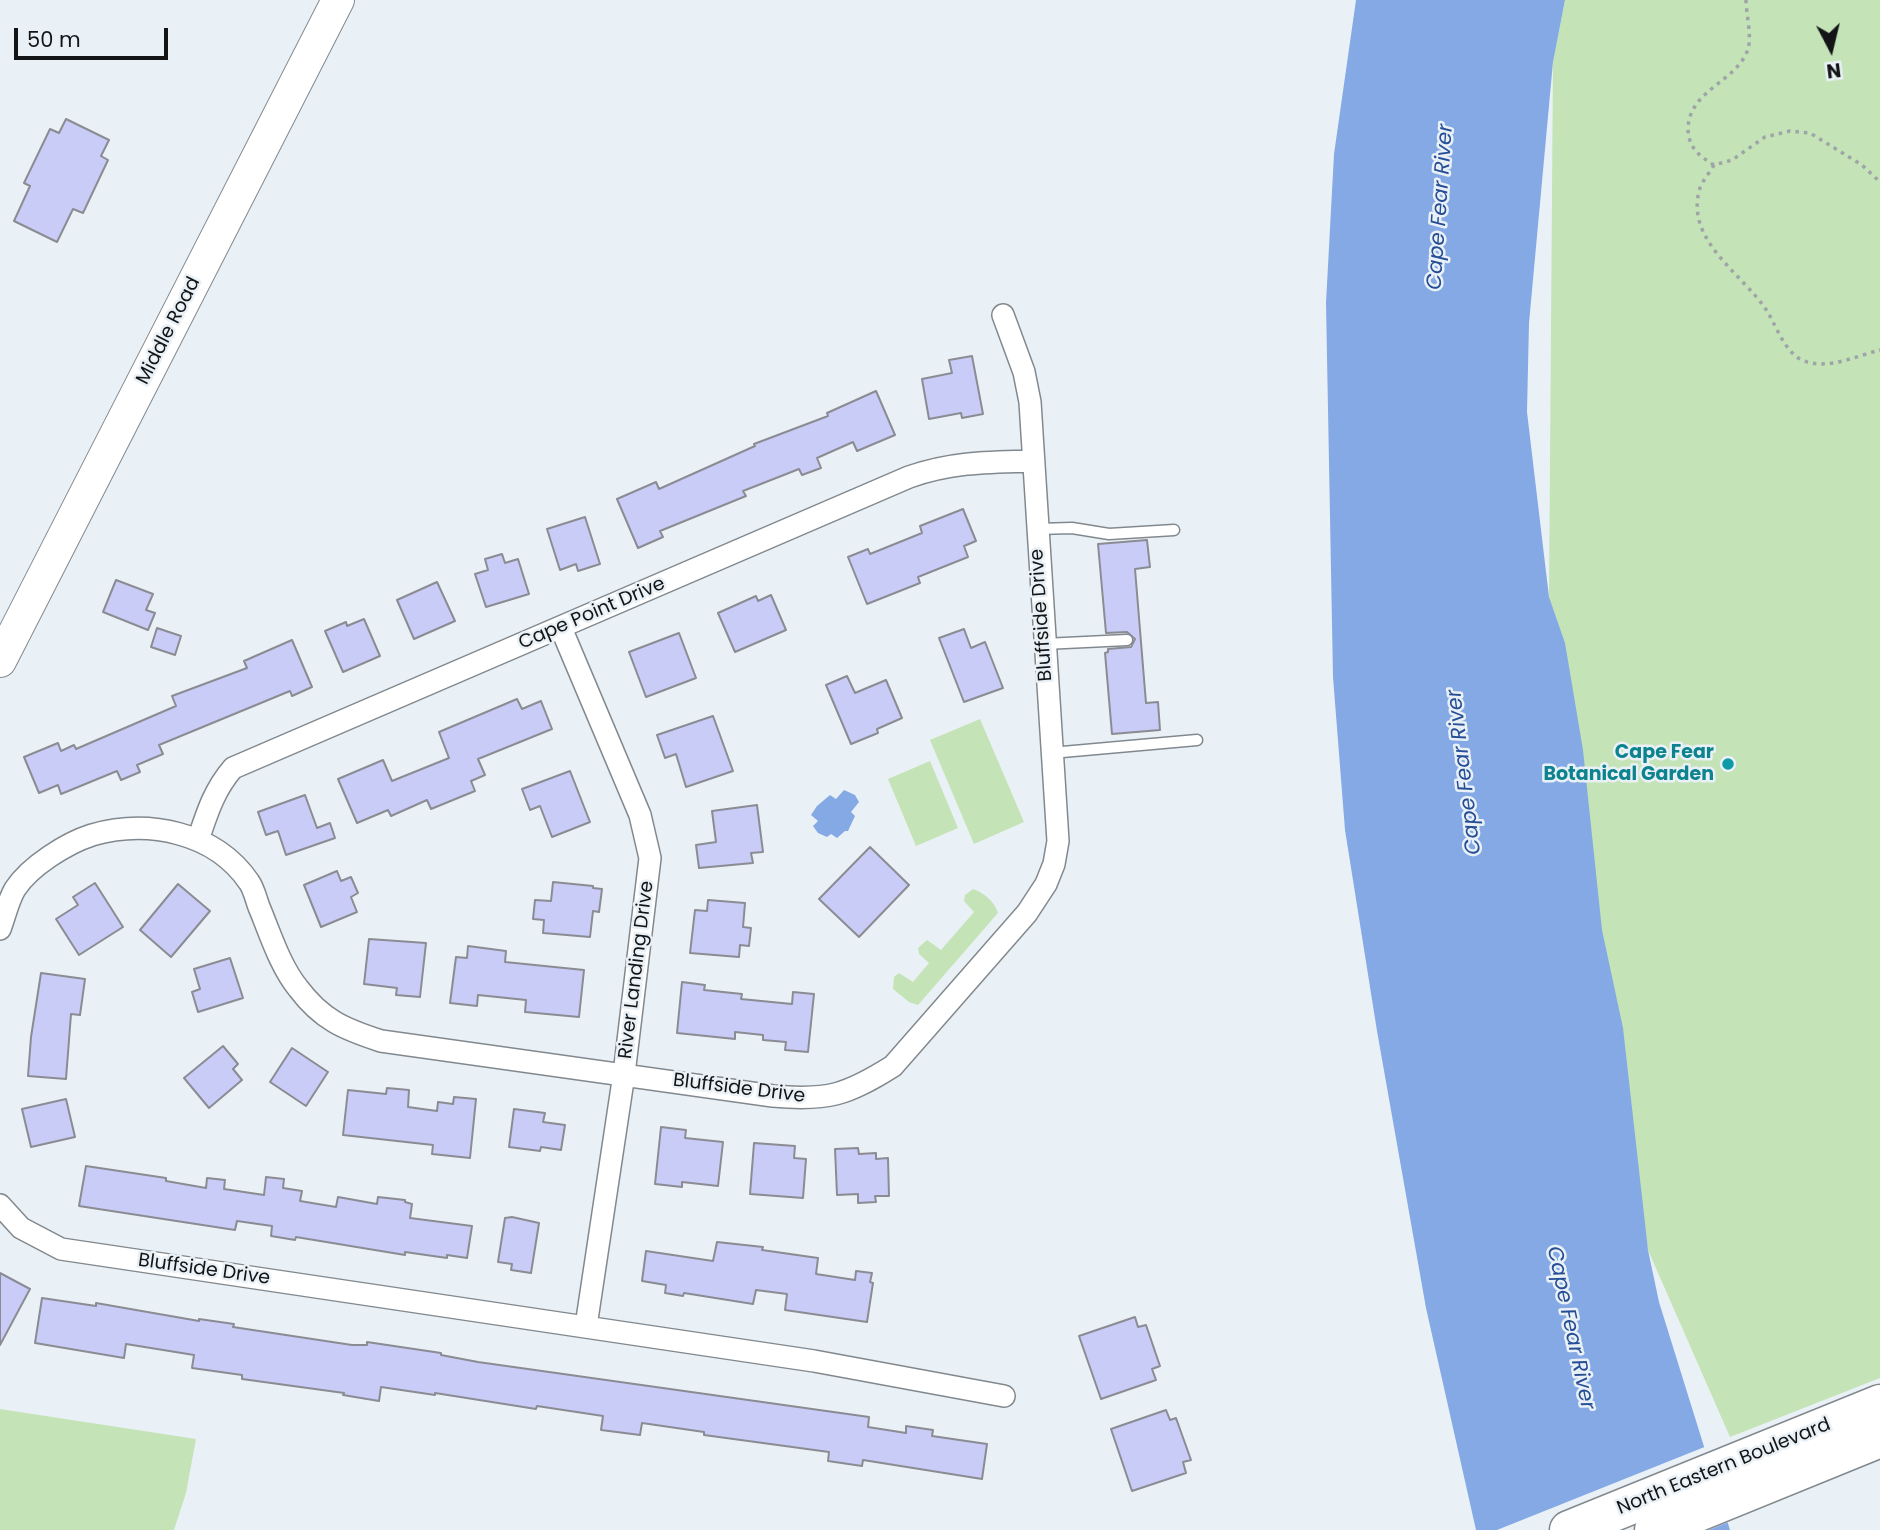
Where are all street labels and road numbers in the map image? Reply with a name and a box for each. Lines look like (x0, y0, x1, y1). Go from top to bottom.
street label: Middle Road (132, 273, 206, 389)
street label: Bluffside Drive (1026, 548, 1058, 682)
street label: Cape Point Drive (515, 573, 669, 655)
street label: River Landing Drive (615, 880, 659, 1060)
street label: Bluffside Drive (672, 1070, 806, 1108)
street label: Bluffside Drive (137, 1249, 271, 1291)
street label: North Eastern Boulevard (1614, 1414, 1834, 1520)

